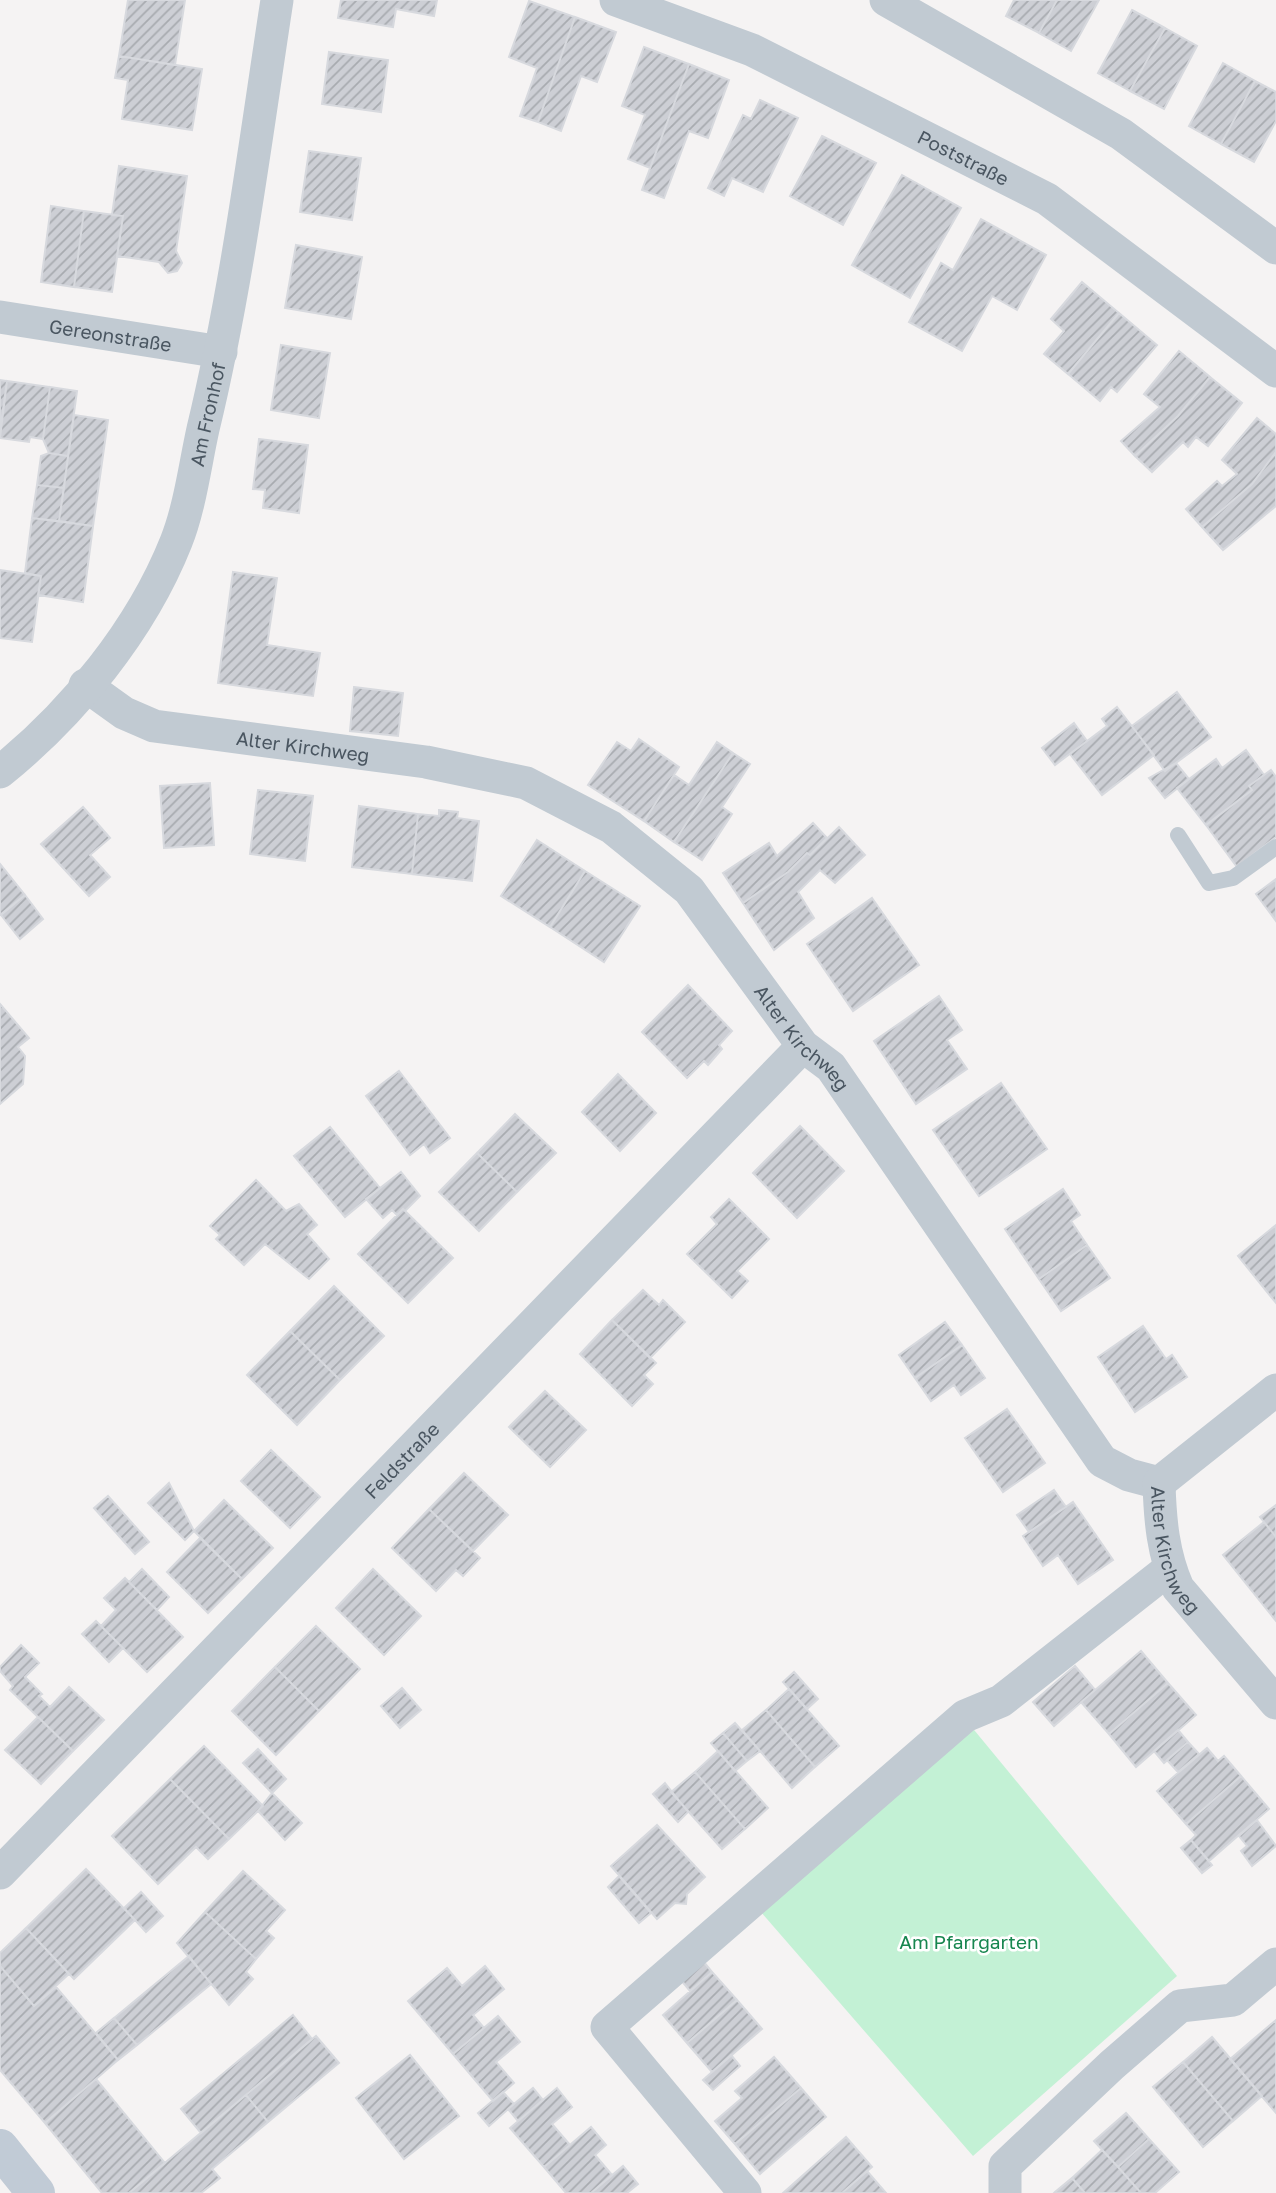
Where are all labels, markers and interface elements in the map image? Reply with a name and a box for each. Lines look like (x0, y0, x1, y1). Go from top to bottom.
street label: Poststraße (914, 124, 1013, 189)
street label: Gereonstraße (48, 313, 173, 356)
street label: Am Fronhof (184, 360, 229, 468)
street label: Alter Kirchweg (235, 726, 371, 766)
street label: Alter Kirchweg (750, 980, 855, 1095)
street label: Feldstraße (359, 1417, 443, 1503)
street label: Alter Kirchweg (1148, 1486, 1206, 1618)
park label: Am Pfarrgarten (899, 1930, 1039, 1953)

